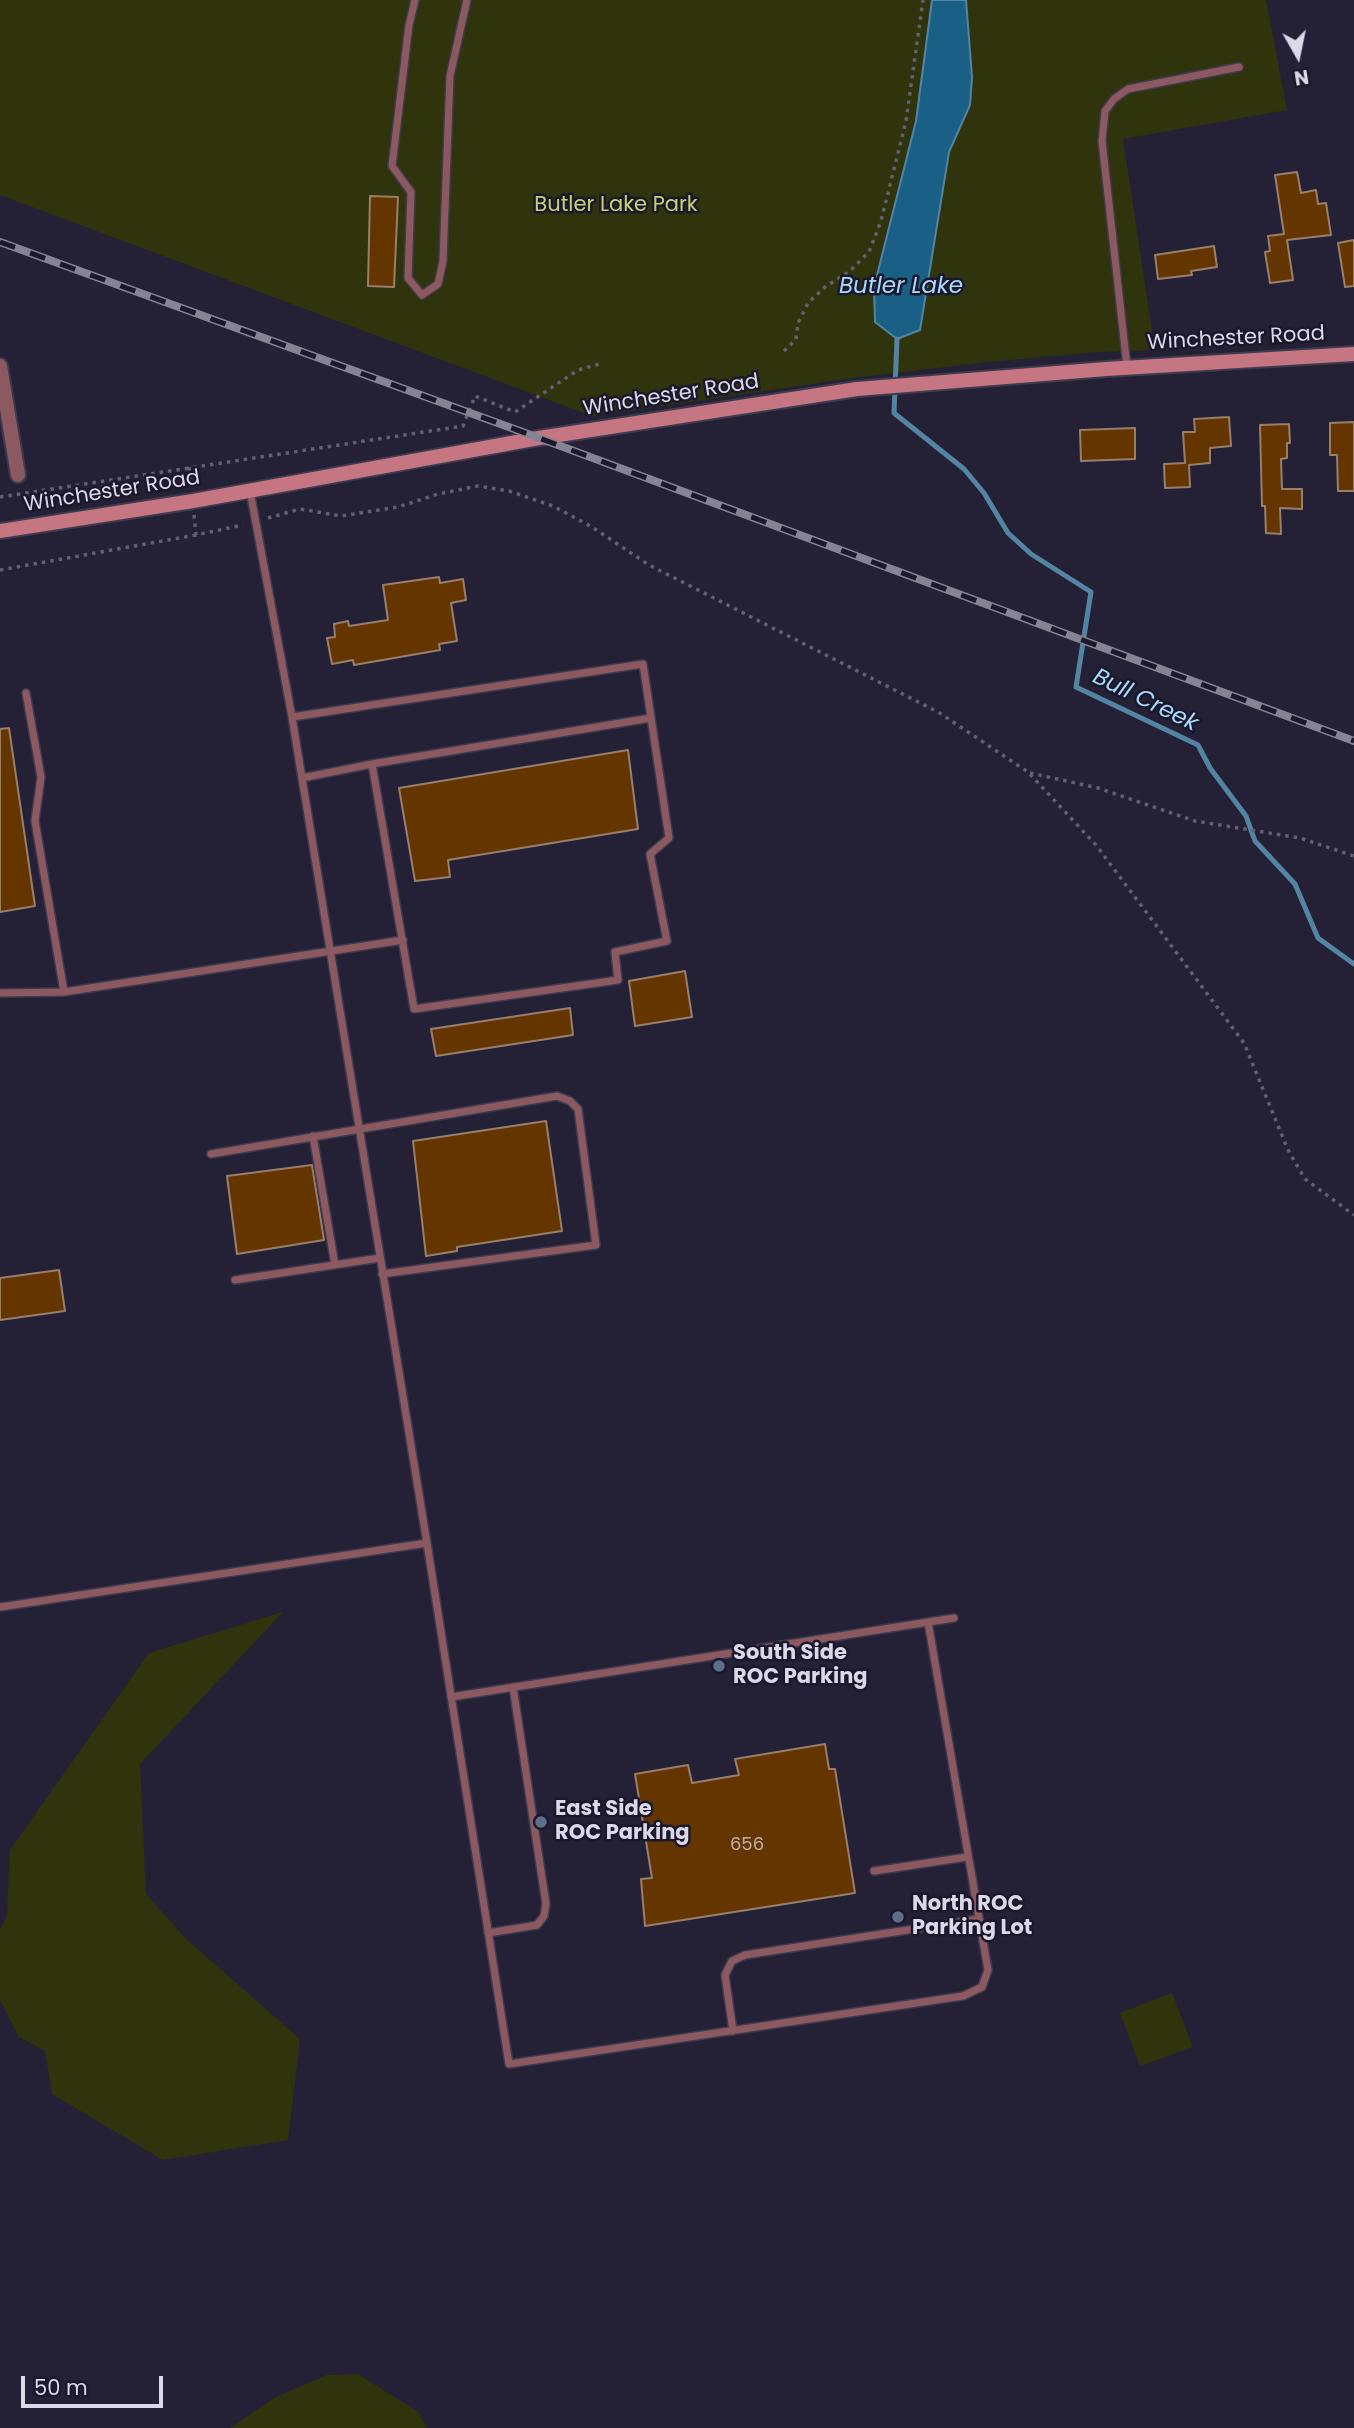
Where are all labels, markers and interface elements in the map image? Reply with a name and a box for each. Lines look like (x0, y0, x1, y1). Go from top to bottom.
north arrow (1263, 21, 1333, 91)
text: N (1292, 63, 1311, 92)
park label: Butler Lake Park (534, 193, 698, 219)
water label: Butler Lake (839, 273, 963, 301)
street label: Winchester Road (1146, 322, 1326, 356)
street label: Winchester Road (581, 370, 761, 422)
street label: Winchester Road (22, 466, 202, 518)
water label: Bull Creek (1088, 664, 1202, 738)
place label: South Side ROC Parking (733, 1641, 868, 1691)
marker: South Side ROC Parking (711, 1658, 727, 1674)
place label: East Side ROC Parking (555, 1797, 690, 1847)
marker: East Side ROC Parking (533, 1814, 549, 1830)
house number: 656 (730, 1834, 764, 1856)
place label: North ROC Parking Lot (912, 1892, 1032, 1942)
marker: North ROC Parking Lot (890, 1909, 906, 1925)
scale bar (24, 2362, 166, 2406)
text: 50 m (34, 2373, 88, 2402)

